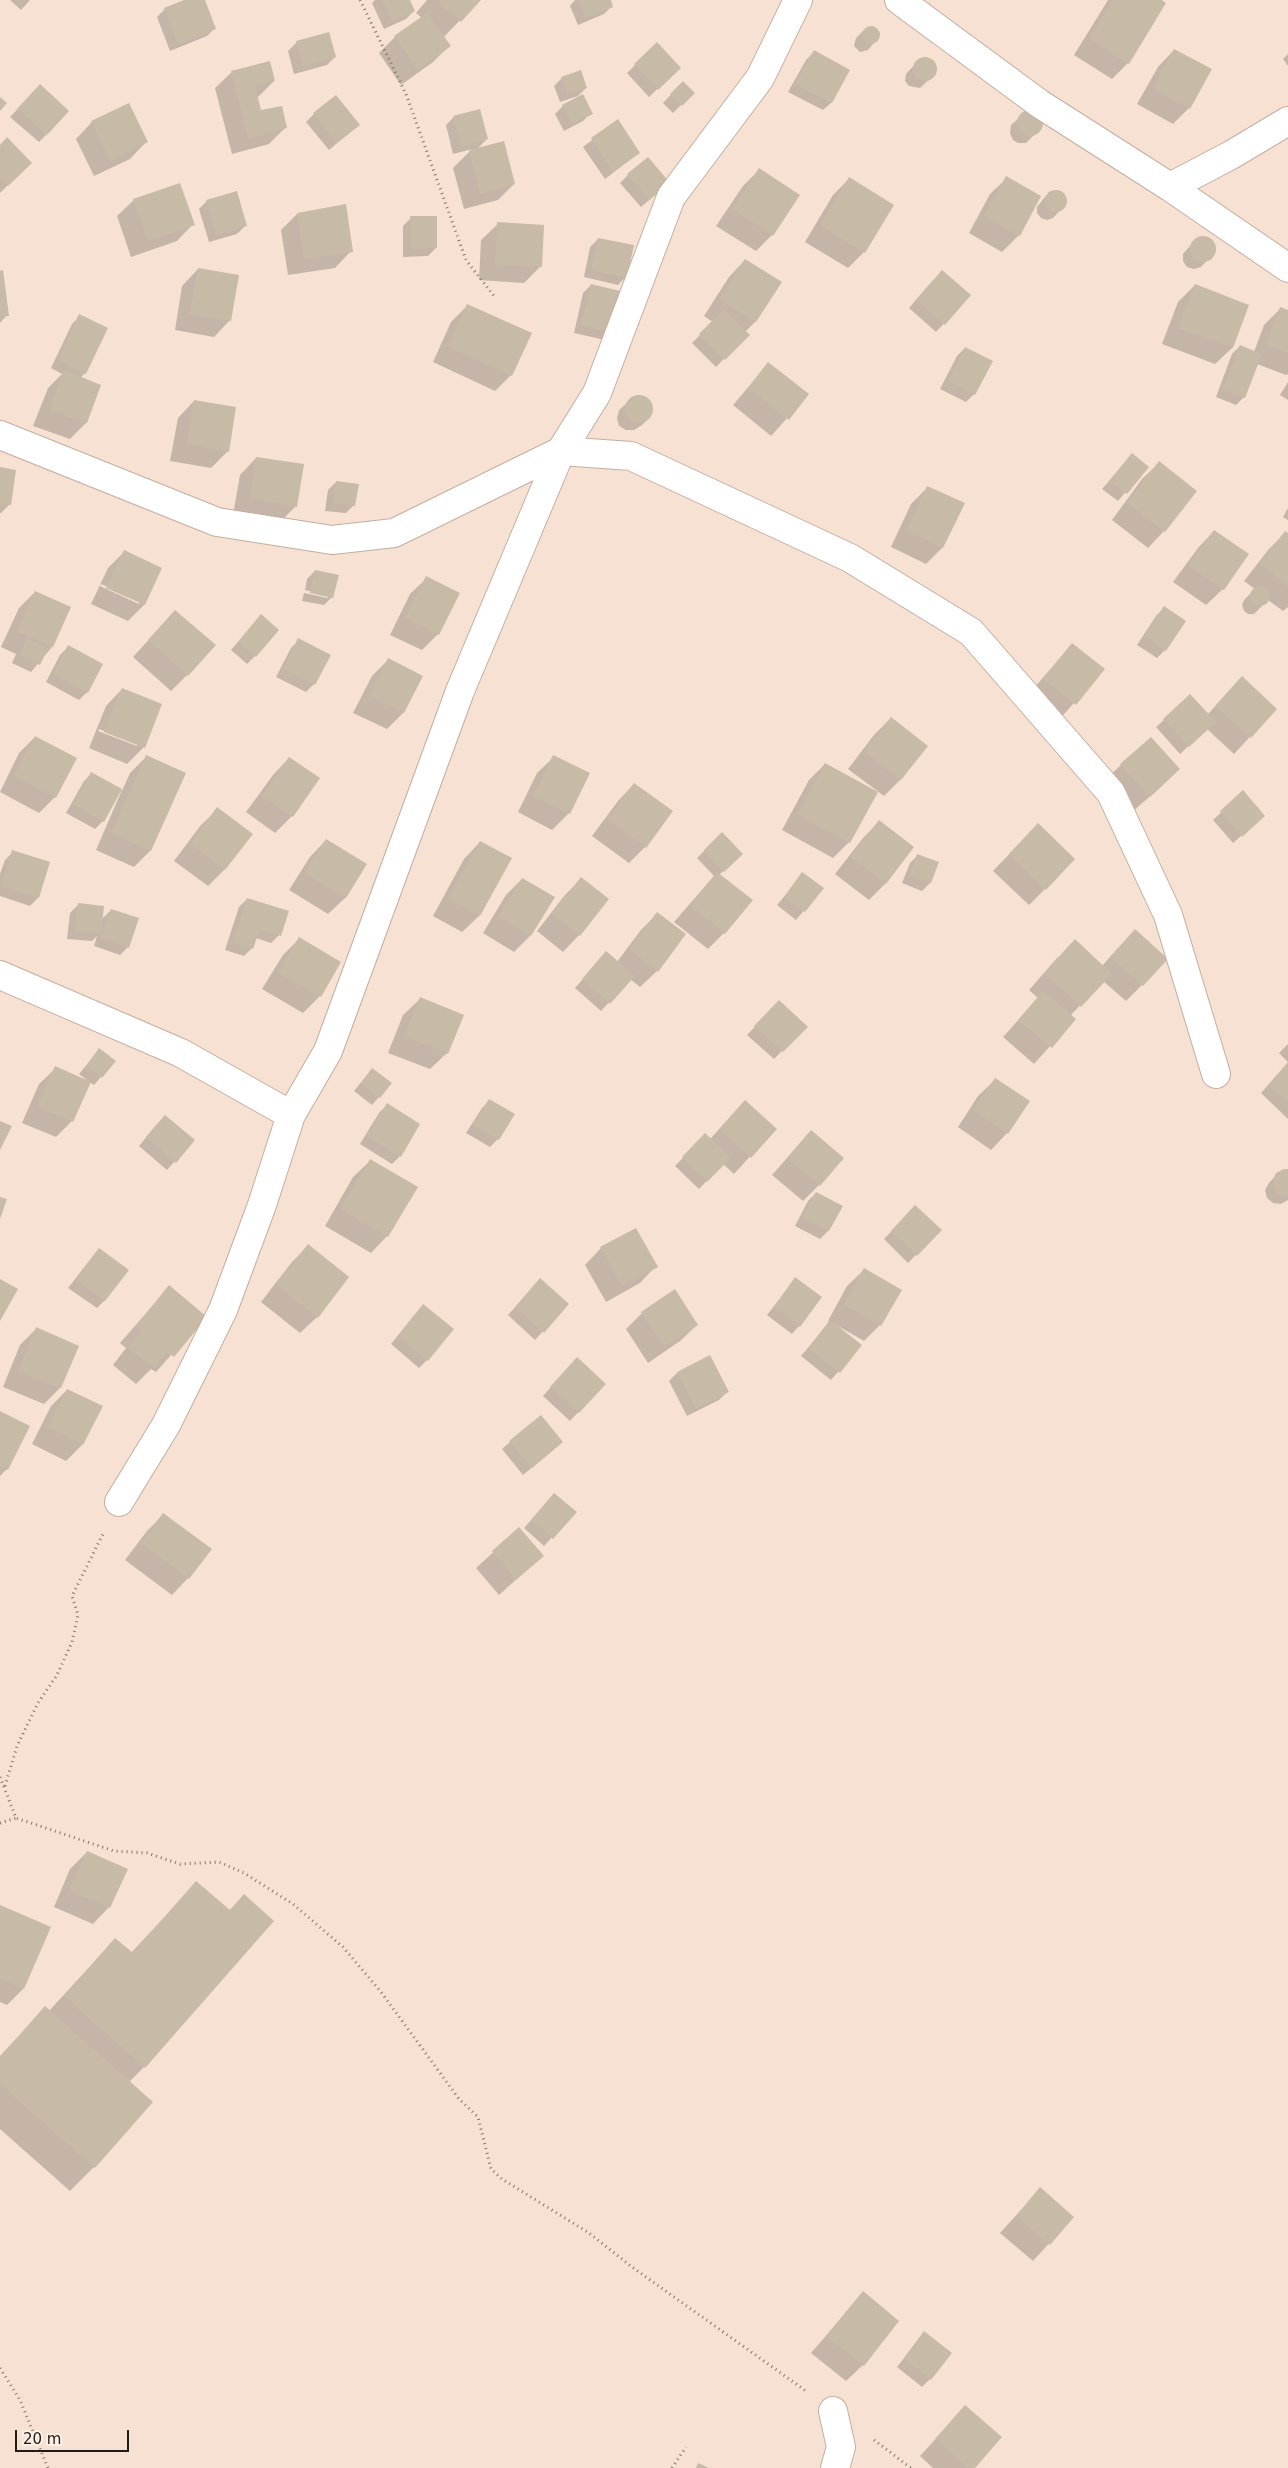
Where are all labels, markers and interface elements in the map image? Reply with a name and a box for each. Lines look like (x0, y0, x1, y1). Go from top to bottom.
scale bar (18, 2420, 131, 2452)
text: 20 m (23, 2430, 61, 2448)

